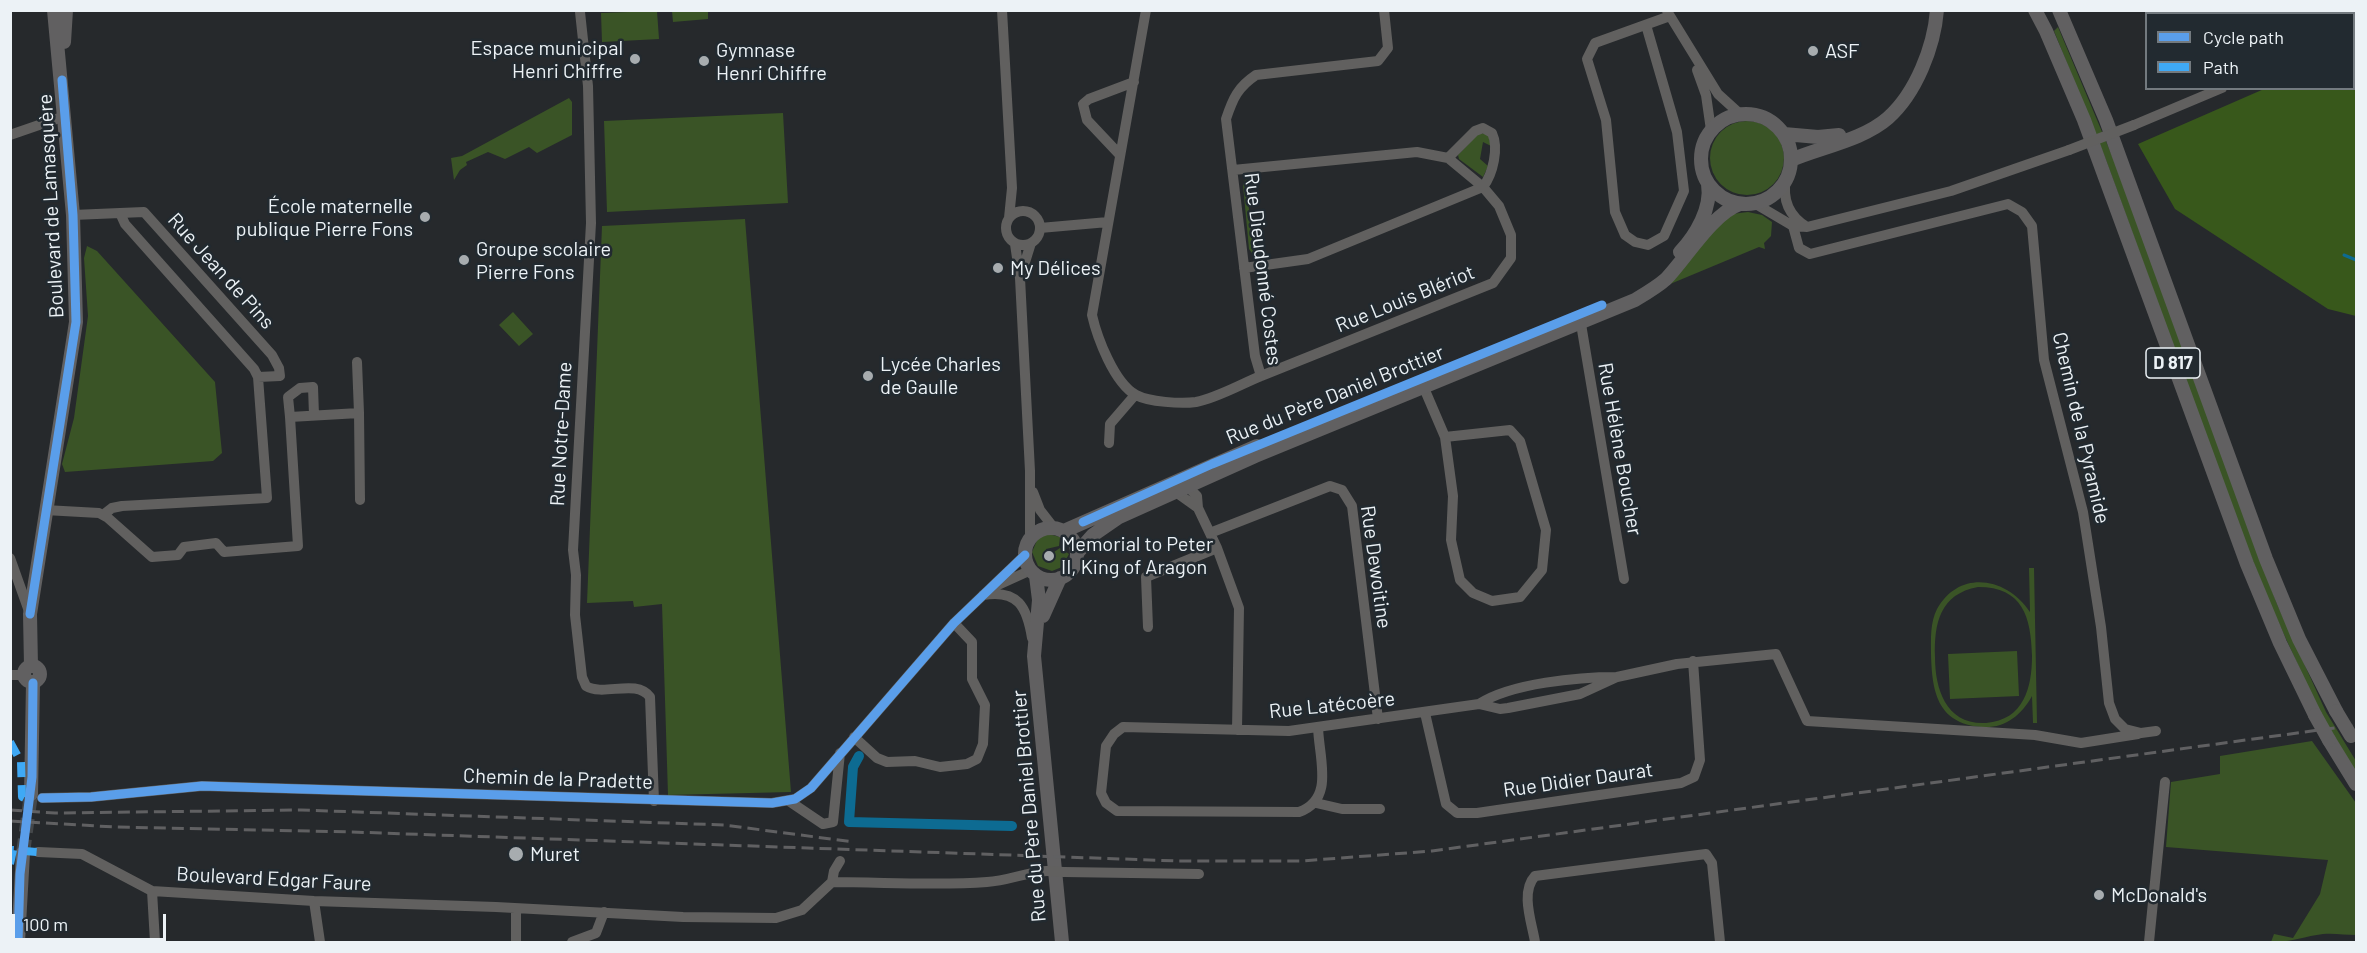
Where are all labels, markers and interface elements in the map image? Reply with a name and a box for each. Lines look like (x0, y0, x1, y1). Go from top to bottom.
legend (2145, 12, 2355, 90)
text: Cycle path (2203, 26, 2284, 48)
place label: Espace municipal Henri Chiffre (471, 36, 623, 83)
place label: Gymnase Henri Chiffre (716, 38, 827, 85)
place label: ASF (1825, 39, 1859, 63)
marker: ASF (1806, 44, 1820, 58)
marker: Espace municipal Henri Chiffre (628, 52, 642, 66)
marker: Gymnase Henri Chiffre (697, 54, 711, 68)
text: Path (2203, 56, 2239, 78)
street label: Boulevard de Lamasquère (33, 93, 69, 319)
street label: Rue Dieudonné Costes (1239, 171, 1287, 367)
place label: École maternelle publique Pierre Fons (236, 194, 413, 241)
street label: Rue Jean de Pins (163, 208, 279, 334)
marker: École maternelle publique Pierre Fons (418, 210, 432, 224)
place label: Groupe scolaire Pierre Fons (476, 237, 611, 284)
marker: Groupe scolaire Pierre Fons (457, 253, 471, 267)
place label: My Délices (1010, 256, 1101, 280)
street label: Rue Louis Blériot (1332, 260, 1478, 338)
marker: My Délices (991, 261, 1005, 275)
street label: Chemin de la Pyramide (2047, 330, 2115, 526)
street label: Rue du Père Daniel Brottier (1223, 340, 1447, 450)
road number: D 817 (2146, 348, 2200, 378)
place label: Lycée Charles de Gaulle (880, 352, 1001, 399)
street label: Rue Notre-Dame (545, 361, 577, 507)
street label: Rue Hélène Boucher (1593, 361, 1647, 537)
marker: Lycée Charles de Gaulle (861, 369, 875, 383)
street label: Rue Dewoitine (1355, 504, 1397, 630)
place label: Memorial to Peter II, King of Aragon (1061, 532, 1213, 579)
marker: Memorial to Peter II, King of Aragon (1042, 549, 1056, 563)
street label: Rue Latécoère (1268, 686, 1396, 724)
street label: Rue du Père Daniel Brottier (1007, 689, 1051, 923)
street label: Rue Didier Daurat (1502, 758, 1654, 802)
street label: Chemin de la Pradette (463, 764, 653, 794)
place label: Muret (530, 842, 580, 866)
marker: Muret (507, 845, 525, 863)
street label: Boulevard Edgar Faure (176, 862, 372, 896)
place label: McDonald's (2111, 883, 2207, 907)
marker: McDonald's (2092, 888, 2106, 902)
scale bar (15, 902, 170, 940)
text: 100 m (23, 913, 68, 935)

